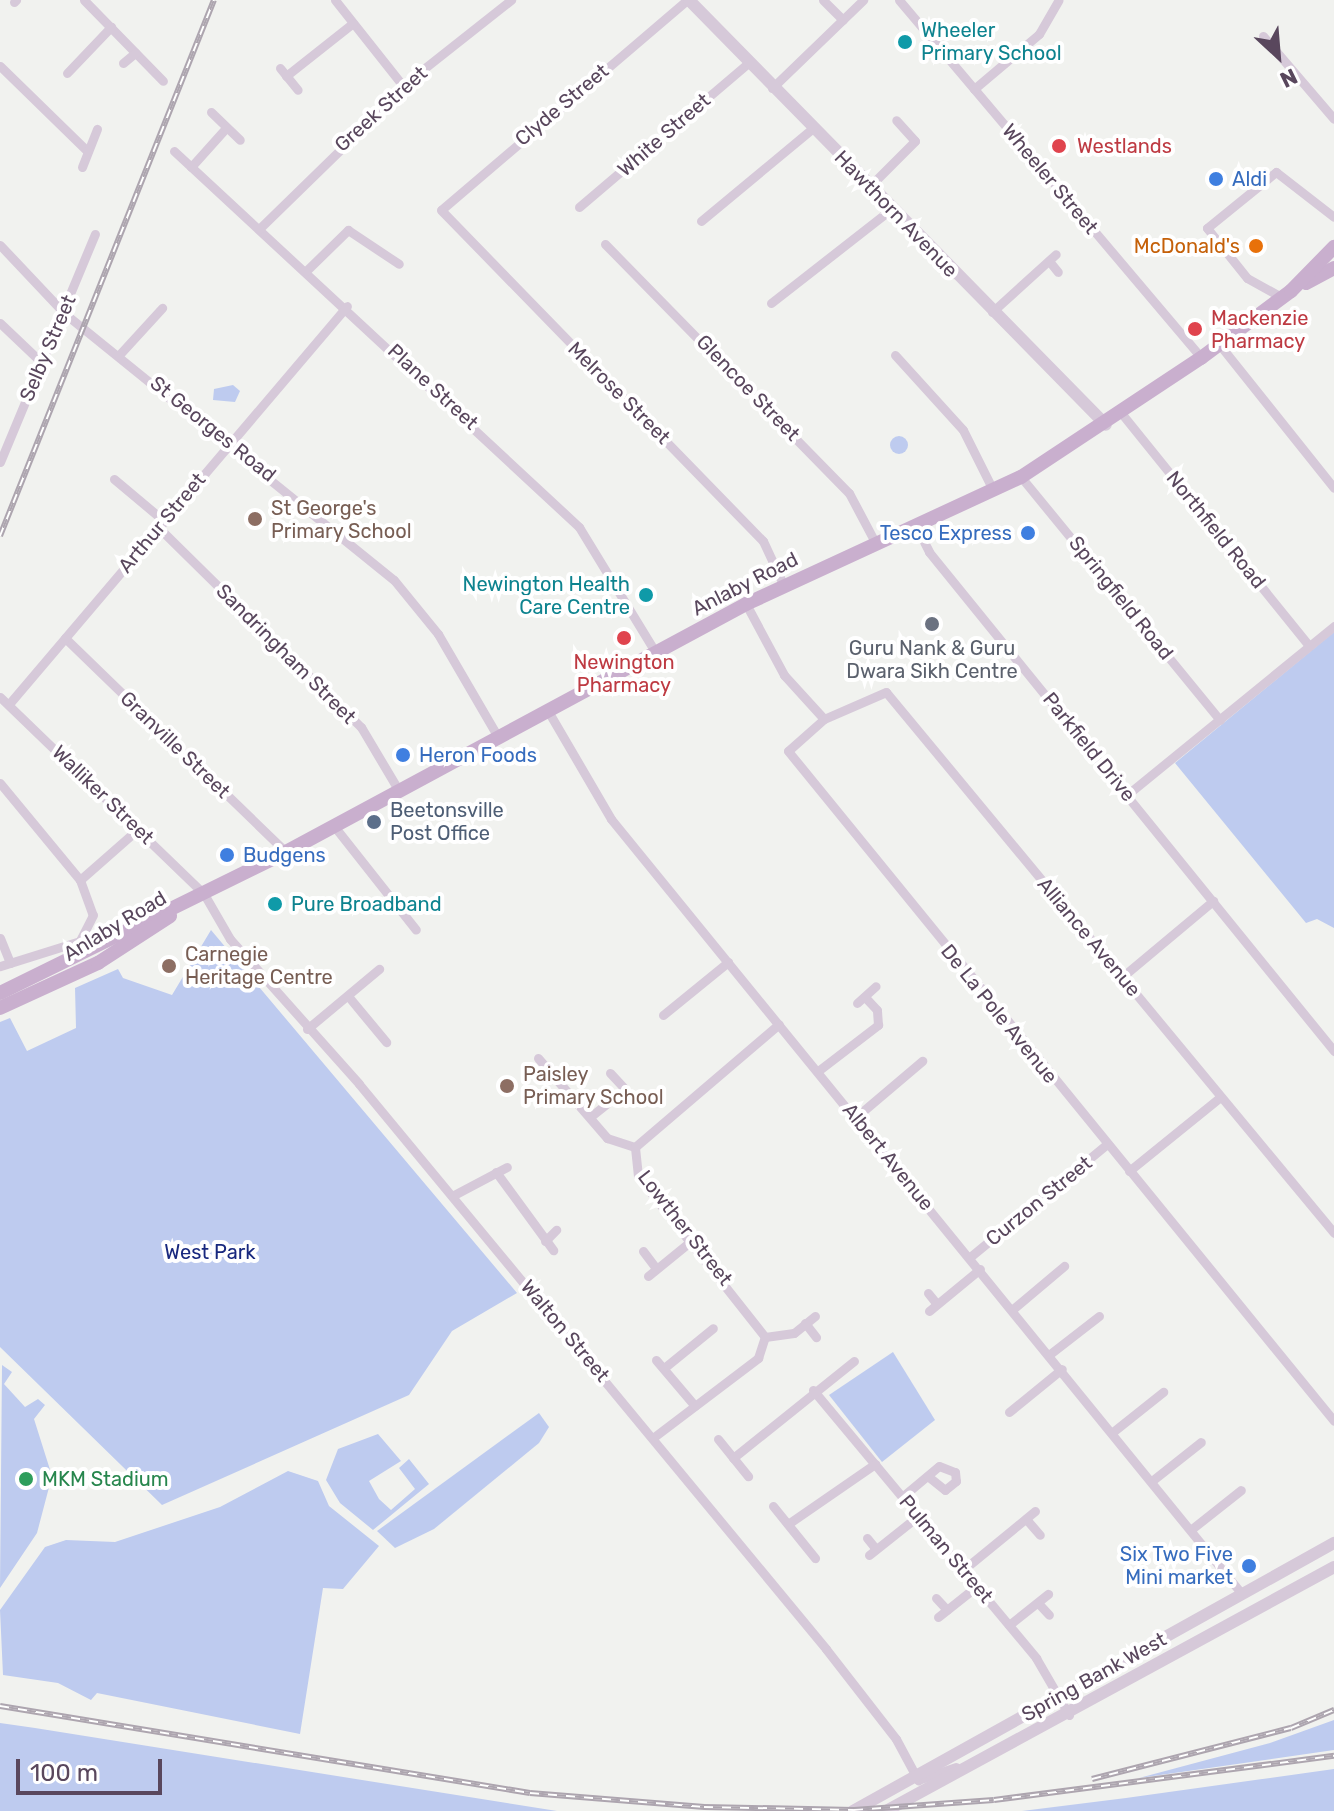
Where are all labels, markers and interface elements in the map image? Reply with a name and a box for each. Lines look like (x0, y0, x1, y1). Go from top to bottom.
north arrow (1238, 16, 1318, 96)
place label: Wheeler Primary School (921, 18, 1062, 65)
marker: Wheeler Primary School (896, 33, 914, 51)
street label: Clyde Street (510, 59, 614, 151)
street label: Greek Street (330, 61, 432, 157)
text: N (1276, 62, 1302, 94)
street label: White Street (613, 88, 715, 182)
street label: Wheeler Street (997, 119, 1103, 239)
place label: Westlands (1077, 134, 1172, 158)
marker: Westlands (1048, 135, 1070, 157)
street label: Hawthorn Avenue (829, 145, 963, 283)
place label: Aldi (1232, 167, 1267, 191)
marker: Aldi (1207, 170, 1225, 188)
place label: McDonald's (1134, 234, 1240, 258)
marker: McDonald's (1247, 237, 1265, 255)
street label: Selby Street (15, 291, 81, 405)
place label: Mackenzie Pharmacy (1211, 306, 1308, 353)
marker: Mackenzie Pharmacy (1186, 320, 1204, 338)
street label: Glencoe Street (691, 330, 805, 446)
street label: Melrose Street (563, 337, 675, 449)
street label: Plane Street (383, 339, 483, 435)
street label: St Georges Road (145, 371, 281, 487)
street label: Northfield Road (1161, 466, 1271, 594)
street label: Arthur Street (113, 468, 211, 578)
place label: St George's Primary School (271, 496, 412, 543)
marker: St George's Primary School (246, 510, 264, 528)
place label: Tesco Express (880, 521, 1012, 545)
marker: Tesco Express (1019, 524, 1037, 542)
street label: Springfield Road (1064, 531, 1178, 665)
street label: Anlaby Road (688, 547, 802, 621)
place label: Newington Health Care Centre (463, 572, 630, 619)
street label: Sandringham Street (211, 579, 361, 729)
marker: Newington Health Care Centre (637, 586, 655, 604)
marker: Guru Nank & Guru Dwara Sikh Centre (923, 615, 941, 633)
marker: Newington Pharmacy (615, 629, 633, 647)
place label: Guru Nank & Guru Dwara Sikh Centre (846, 636, 1018, 683)
place label: Newington Pharmacy (573, 650, 675, 697)
street label: Granville Street (115, 687, 235, 803)
street label: Parkfield Drive (1038, 688, 1140, 806)
street label: Walliker Street (47, 740, 159, 850)
place label: Heron Foods (419, 743, 537, 767)
marker: Heron Foods (394, 746, 412, 764)
place label: Beetonsville Post Office (390, 798, 504, 845)
marker: Beetonsville Post Office (365, 813, 383, 831)
place label: Budgens (243, 843, 326, 867)
marker: Budgens (218, 846, 236, 864)
street label: Alliance Avenue (1032, 872, 1146, 1002)
street label: Anlaby Road (59, 886, 171, 966)
place label: Pure Broadband (291, 892, 442, 916)
marker: Pure Broadband (266, 895, 284, 913)
street label: De La Pole Avenue (935, 940, 1063, 1088)
place label: Carnegie Heritage Centre (185, 942, 333, 989)
marker: Carnegie Heritage Centre (160, 957, 178, 975)
place label: Paisley Primary School (523, 1062, 664, 1109)
marker: Paisley Primary School (498, 1077, 516, 1095)
street label: Albert Avenue (837, 1098, 939, 1216)
street label: Curzon Street (981, 1151, 1097, 1251)
street label: Lowther Street (633, 1166, 737, 1290)
park label: West Park (164, 1240, 256, 1264)
street label: Walton Street (515, 1275, 615, 1387)
place label: MKM Stadium (42, 1467, 169, 1491)
marker: MKM Stadium (17, 1470, 35, 1488)
street label: Pulman Street (894, 1490, 998, 1608)
place label: Six Two Five Mini market (1119, 1542, 1233, 1589)
marker: Six Two Five Mini market (1240, 1557, 1258, 1575)
street label: Spring Bank West (1017, 1627, 1171, 1727)
scale bar (20, 1743, 166, 1793)
text: 100 m (30, 1759, 98, 1787)

